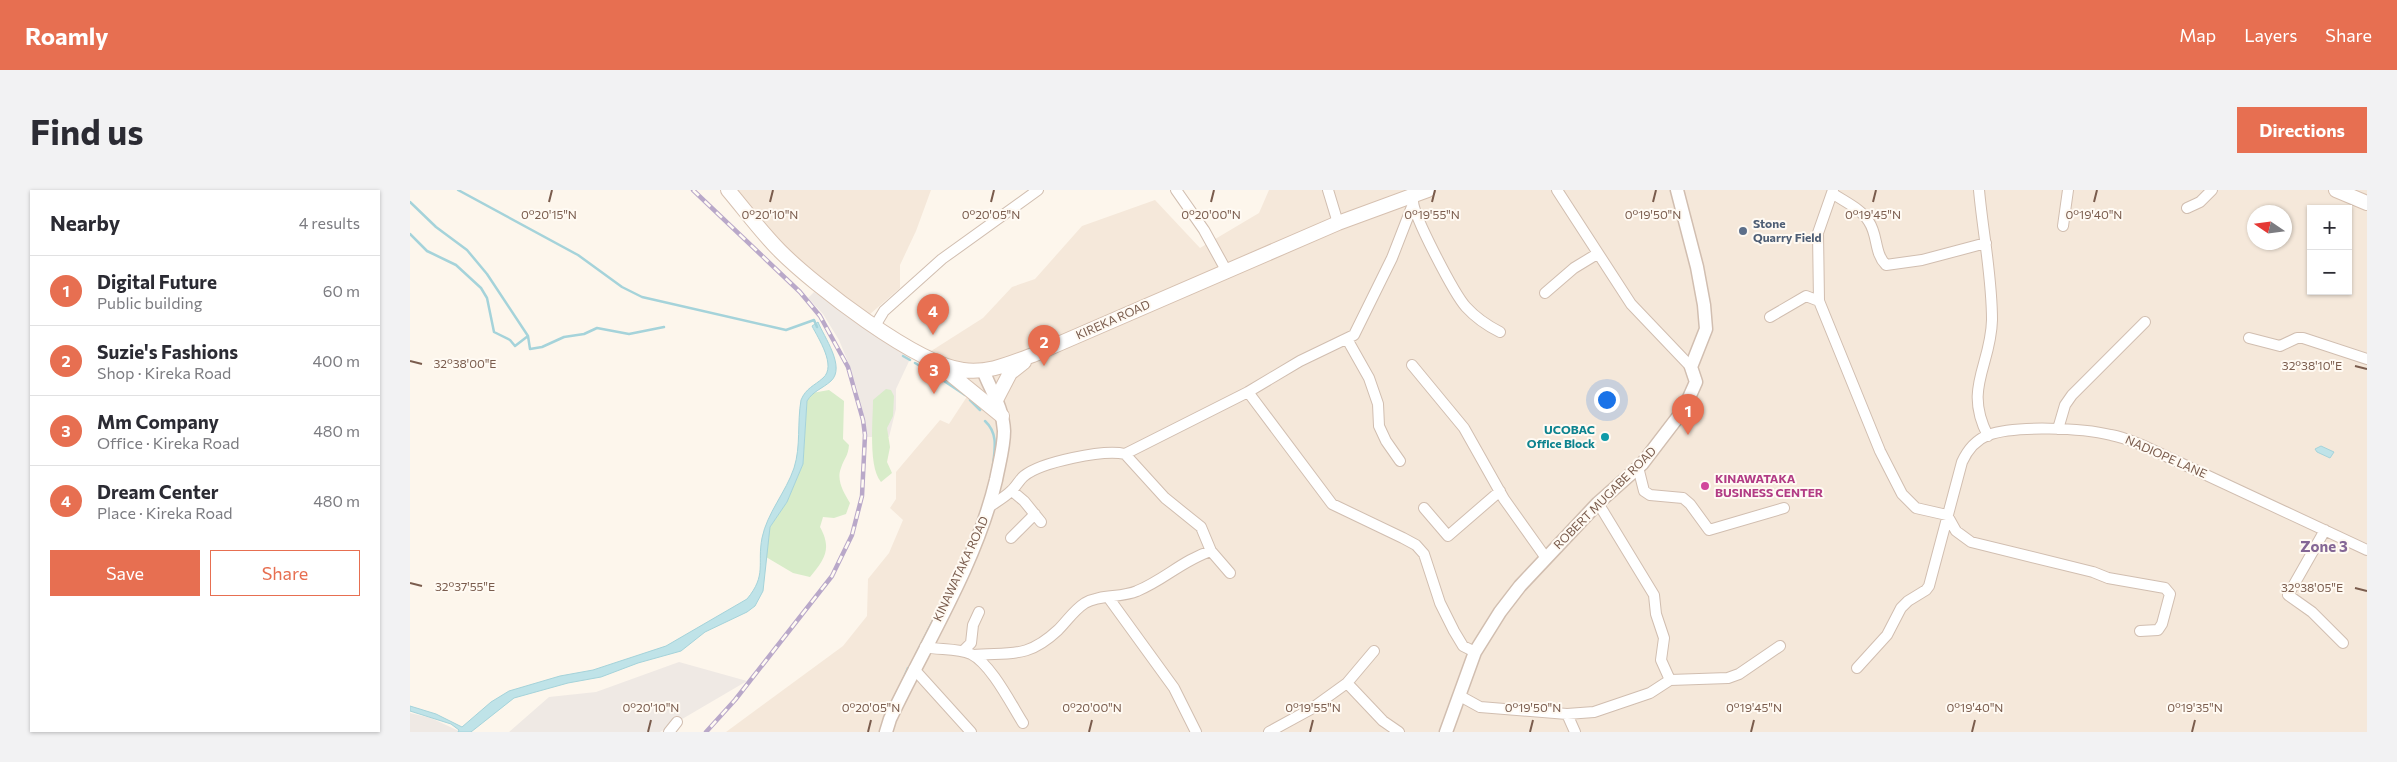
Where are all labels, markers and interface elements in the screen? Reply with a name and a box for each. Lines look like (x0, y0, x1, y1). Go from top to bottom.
text: Roamly (25, 21, 108, 50)
text: Map (2179, 24, 2216, 46)
text: Layers (2244, 24, 2297, 46)
text: Share (2325, 24, 2372, 46)
button: Directions (2237, 107, 2367, 153)
text: Find us (30, 109, 144, 152)
north arrow (2247, 205, 2292, 250)
map controls (2307, 205, 2352, 295)
button: + (2307, 205, 2352, 250)
text: 0°20'15"N (521, 207, 577, 221)
text: 0°20'10"N (742, 207, 798, 221)
text: 0°20'05"N (962, 207, 1020, 221)
text: 0°20'00"N (1181, 207, 1241, 221)
text: 0°19'55"N (1404, 207, 1460, 221)
text: 0°19'50"N (1625, 207, 1681, 221)
text: 0°19'45"N (1845, 207, 1901, 221)
text: 0°19'40"N (2066, 207, 2122, 221)
text: Nearby (50, 210, 120, 235)
text: 4 results (299, 213, 360, 232)
place label: Stone Quarry Field (1753, 216, 1822, 244)
marker: Stone Quarry Field (1737, 225, 1749, 237)
button: − (2307, 250, 2352, 295)
text: Digital Future (97, 270, 217, 293)
text: 1 (62, 281, 70, 300)
text: 60 m (323, 281, 360, 300)
text: Public building (97, 293, 202, 312)
pin: 4 (917, 294, 949, 335)
street label: KIREKA ROAD (1073, 296, 1152, 342)
pin: 2 (1028, 325, 1060, 366)
text: Suzie's Fashions (97, 340, 238, 363)
text: 2 (61, 351, 71, 370)
text: 400 m (312, 351, 360, 370)
pin: 3 (918, 353, 950, 394)
text: 32°38'00"E (433, 356, 497, 370)
text: 32°38'10"E (2282, 358, 2342, 372)
text: Shop · Kireka Road (97, 363, 231, 382)
your location (1594, 387, 1620, 413)
pin: 1 (1672, 394, 1704, 435)
text: Mm Company (97, 410, 219, 433)
text: 3 (61, 421, 71, 440)
text: 480 m (313, 421, 360, 440)
place label: UCOBAC Office Block (1527, 422, 1595, 450)
marker: UCOBAC Office Block (1599, 431, 1611, 443)
street label: NADIOPE LANE (2124, 432, 2209, 480)
text: Office · Kireka Road (97, 433, 240, 452)
street label: ROBERT MUGABE ROAD (1550, 443, 1659, 551)
place label: KINAWATAKA BUSINESS CENTER (1715, 471, 1824, 499)
text: Dream Center (97, 480, 219, 503)
marker: KINAWATAKA BUSINESS CENTER (1699, 480, 1711, 492)
text: 4 (61, 491, 71, 510)
text: 480 m (313, 491, 360, 510)
text: Place · Kireka Road (97, 503, 233, 522)
street label: KINAWATAKA ROAD (930, 514, 991, 623)
district label: Zone 3 (2300, 537, 2348, 555)
button: Save (50, 550, 200, 596)
button: Share (210, 550, 360, 596)
text: 32°37'55"E (435, 579, 495, 593)
text: 32°38'05"E (2281, 580, 2343, 594)
text: 0°20'10"N (623, 700, 679, 714)
text: 0°20'05"N (842, 700, 900, 714)
text: 0°20'00"N (1062, 700, 1122, 714)
text: 0°19'55"N (1285, 700, 1341, 714)
text: 0°19'50"N (1505, 700, 1561, 714)
text: 0°19'45"N (1726, 700, 1782, 714)
text: 0°19'40"N (1947, 700, 2003, 714)
text: 0°19'35"N (2167, 700, 2223, 714)

